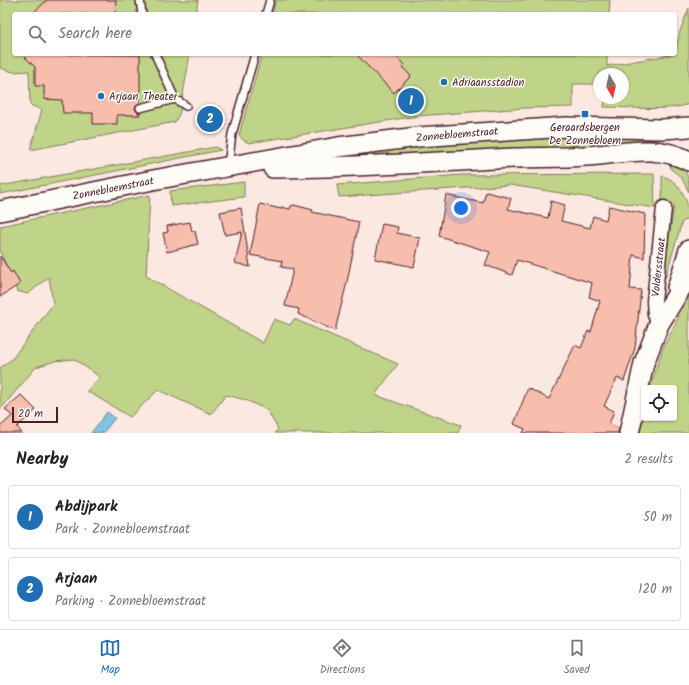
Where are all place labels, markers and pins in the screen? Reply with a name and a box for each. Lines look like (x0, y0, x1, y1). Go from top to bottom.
place label: Adriaansstadion (452, 74, 524, 92)
marker: Adriaansstadion (439, 77, 449, 87)
pin: 1 (398, 86, 424, 116)
place label: Arjaan Theater (109, 88, 179, 106)
marker: Arjaan Theater (96, 91, 106, 101)
pin: 2 (197, 104, 223, 134)
marker: Geraardsbergen De Zonnebloem (580, 109, 590, 119)
place label: Geraardsbergen De Zonnebloem (549, 119, 621, 150)

